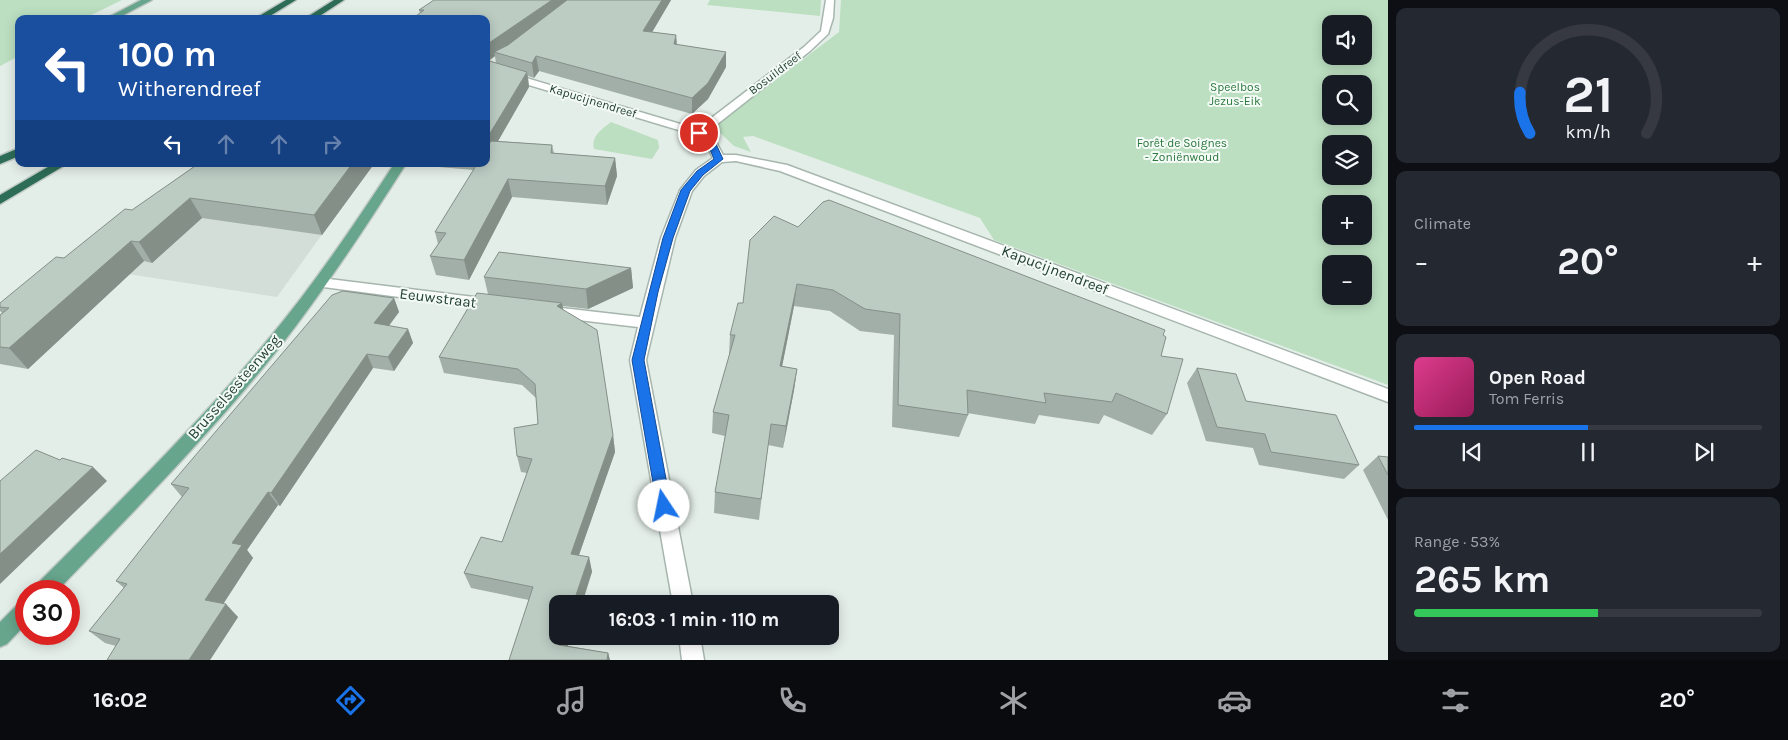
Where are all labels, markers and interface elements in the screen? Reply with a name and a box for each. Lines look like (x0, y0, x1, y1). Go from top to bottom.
map controls (1322, 15, 1372, 305)
button: sound (1322, 15, 1372, 65)
text: 100 m (118, 34, 217, 75)
icon: left (35, 35, 100, 100)
street label: Bosuildreef (746, 48, 805, 97)
text: 21 (1563, 64, 1613, 125)
button: search (1322, 75, 1372, 125)
text: Witherendreef (118, 76, 261, 102)
park label: Speelbos Jezus-Eik (1209, 80, 1261, 108)
street label: Kapucijnendreef (548, 81, 639, 121)
pin (678, 112, 720, 154)
icon: arrive (685, 119, 713, 147)
text: km/h (1565, 122, 1611, 143)
icon: left (159, 130, 187, 158)
icon: ahead (212, 130, 240, 158)
icon: ahead (265, 130, 293, 158)
icon: right (318, 130, 346, 158)
button: layers (1322, 135, 1372, 185)
park label: Forêt de Soignes - Zoniënwoud (1137, 136, 1227, 164)
button: + (1322, 195, 1372, 245)
text: Climate (1414, 214, 1471, 233)
text: 20° (1557, 239, 1619, 284)
street label: Kapucijnendreef (999, 241, 1112, 299)
text: − (1414, 245, 1429, 278)
text: + (1747, 245, 1762, 278)
button: − (1322, 255, 1372, 305)
street label: Eeuwstraat (399, 284, 478, 312)
street label: Brusselsesteenweg (184, 331, 284, 443)
text: Open Road (1489, 367, 1586, 389)
text: Tom Ferris (1489, 389, 1564, 408)
icon: previous (1458, 438, 1486, 466)
icon: pause (1574, 438, 1602, 466)
icon: next (1690, 438, 1718, 466)
position arrow (637, 479, 689, 531)
text: Range · 53% (1414, 532, 1500, 551)
text: 265 km (1414, 557, 1550, 602)
speed limit sign: 30 (15, 580, 80, 645)
text: 16:03 · 1 min · 110 m (609, 609, 779, 631)
icon: directions (333, 683, 368, 718)
icon: music (554, 683, 589, 718)
icon: phone (775, 683, 810, 718)
icon: climate (996, 683, 1031, 718)
icon: car (1217, 683, 1252, 718)
icon: filters (1438, 683, 1473, 718)
text: 16:02 (93, 687, 147, 713)
text: 20° (1659, 687, 1695, 713)

